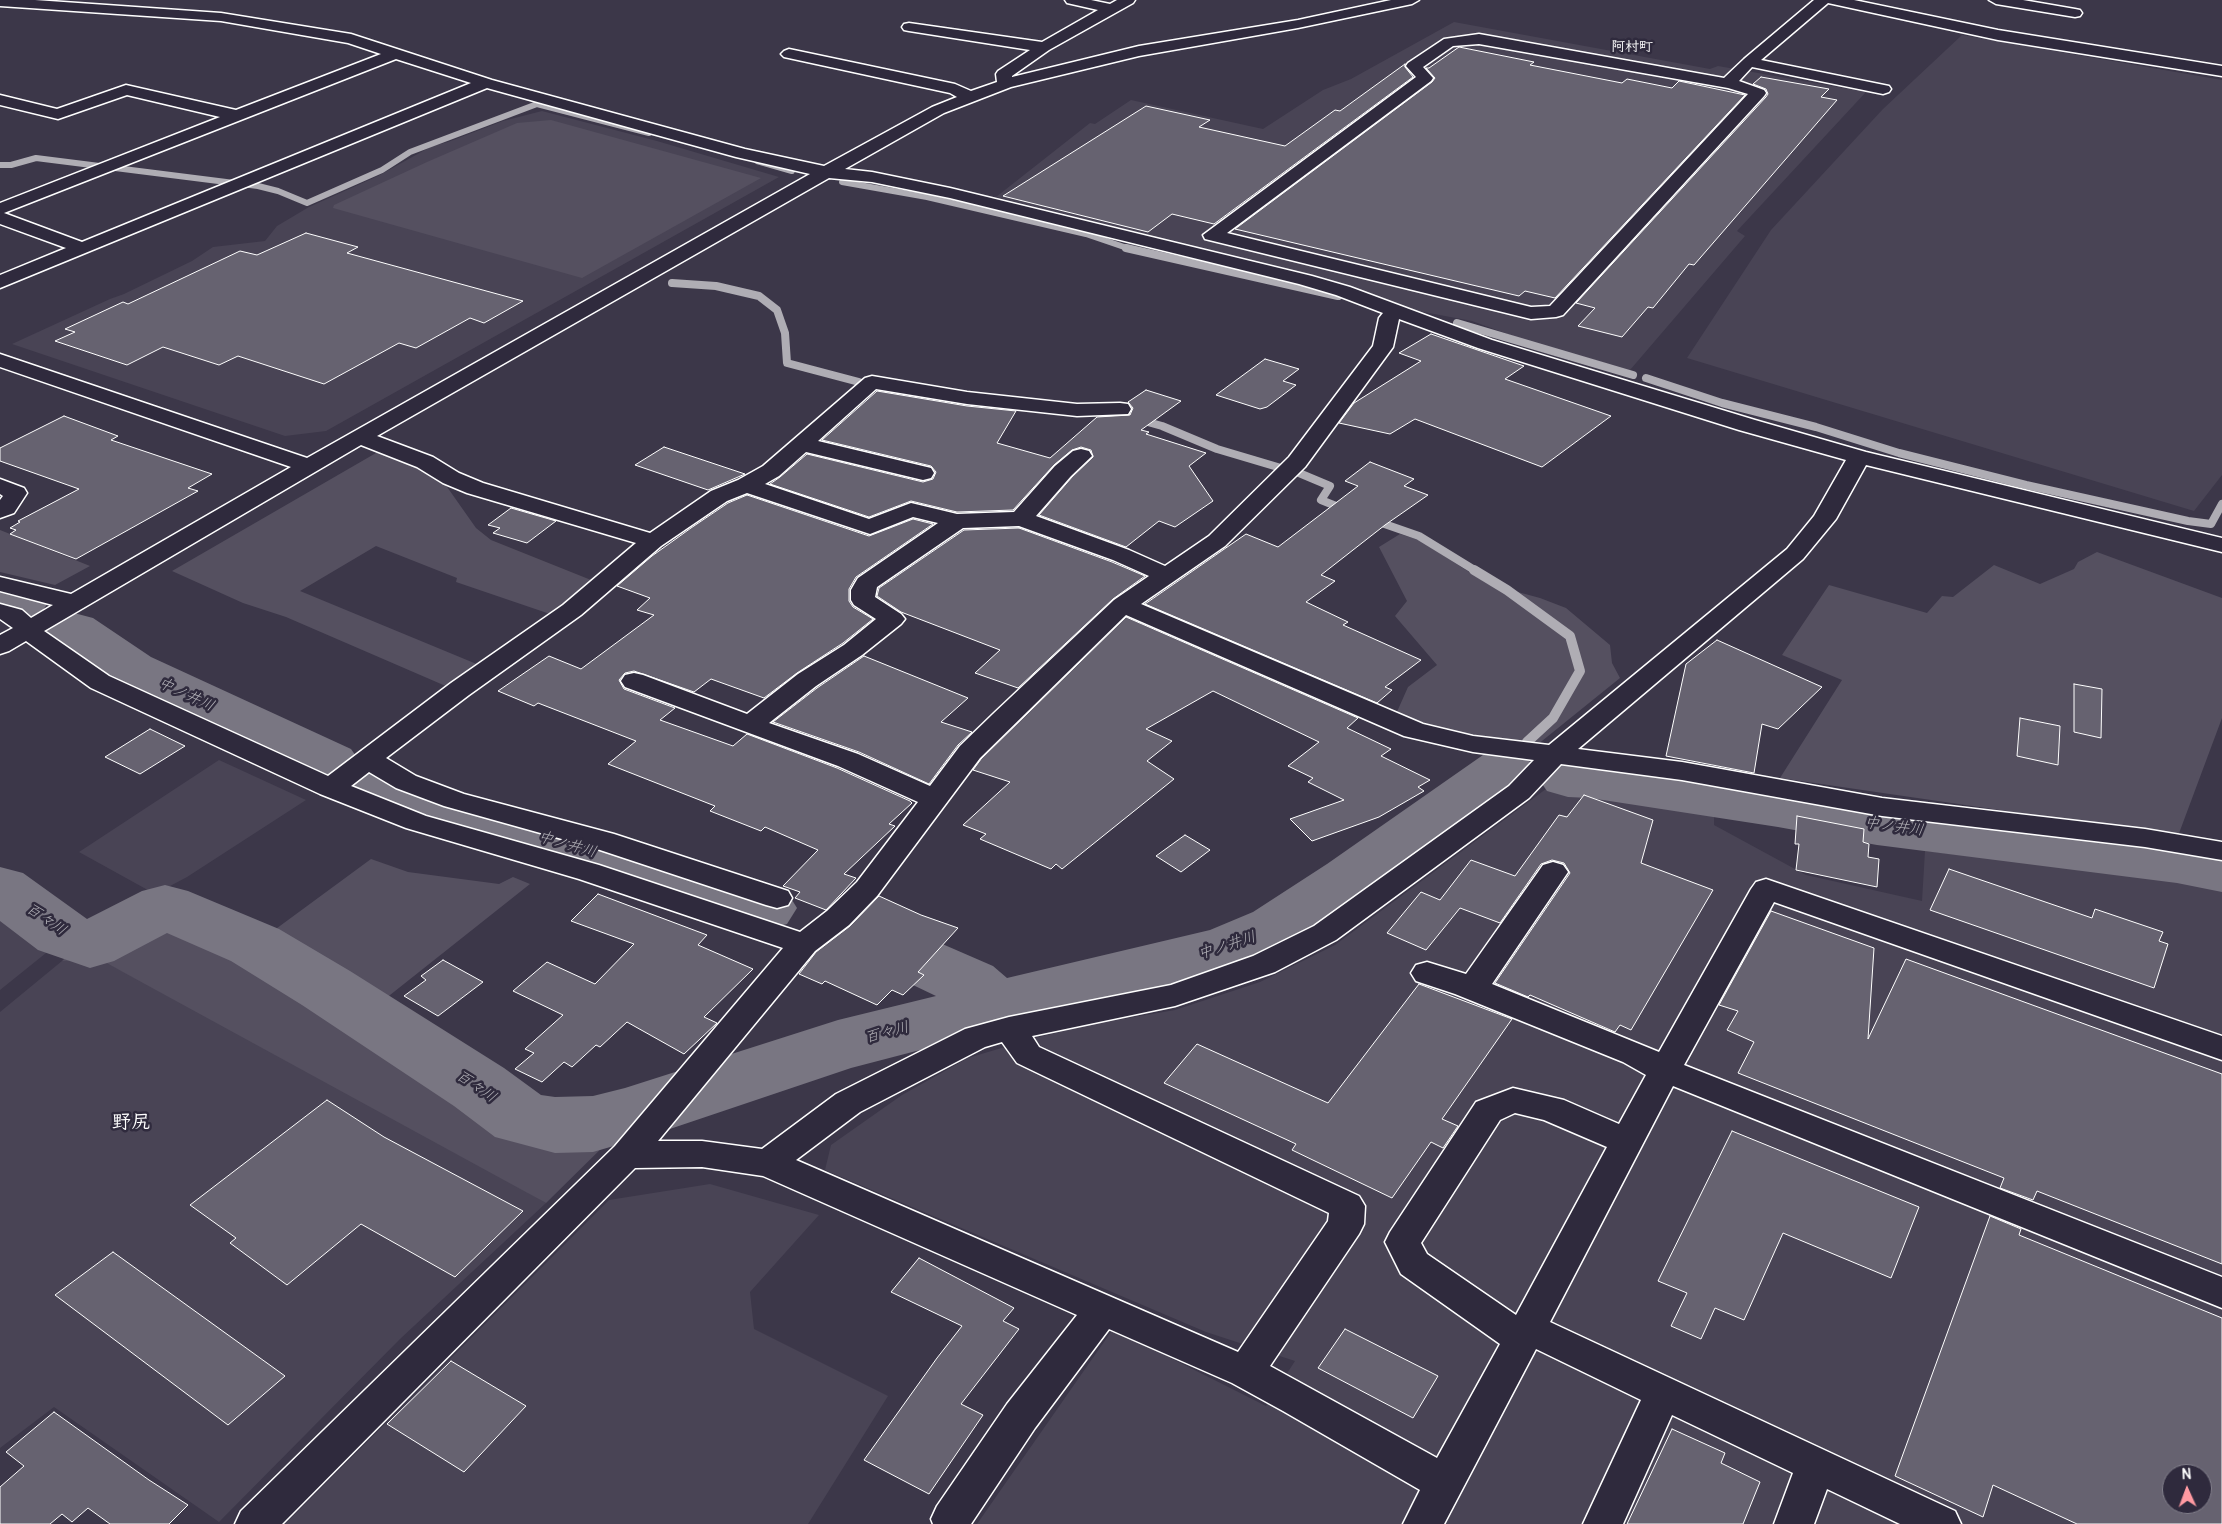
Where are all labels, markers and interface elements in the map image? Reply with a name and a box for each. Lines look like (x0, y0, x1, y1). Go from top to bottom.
district label: 阿村町 (1611, 39, 1653, 55)
water label: 中ノ井川 (155, 674, 217, 716)
water label: 中ノ井川 (1863, 814, 1925, 840)
water label: 中ノ井川 (536, 828, 598, 862)
water label: 百々川 (22, 900, 70, 940)
water label: 中ノ井川 (1196, 928, 1258, 964)
water label: 百々川 (863, 1018, 911, 1048)
water label: 百々川 (452, 1067, 500, 1107)
district label: 野尻 (112, 1112, 150, 1134)
north arrow (2162, 1464, 2212, 1514)
text: N (2181, 1466, 2192, 1483)

